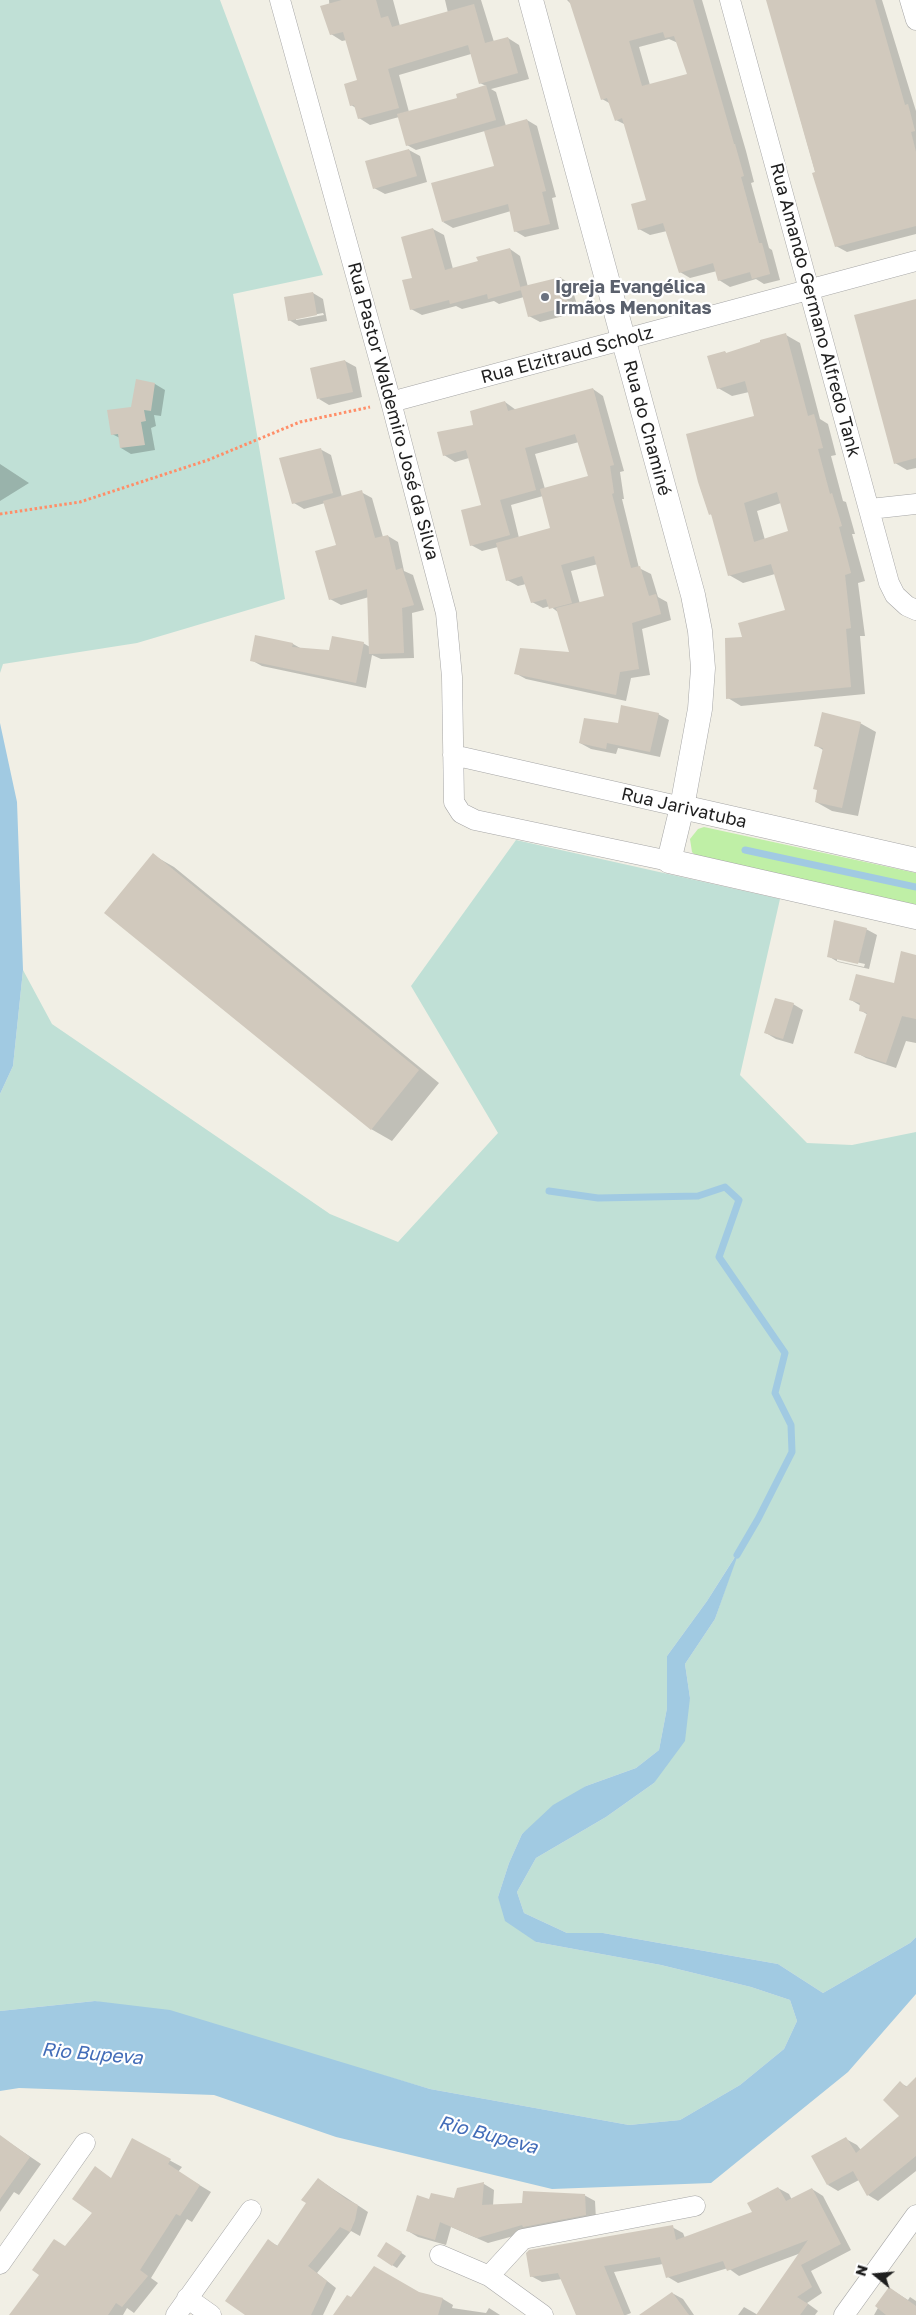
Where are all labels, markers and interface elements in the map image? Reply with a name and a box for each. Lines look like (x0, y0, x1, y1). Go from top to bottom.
street label: Rua Amando Germano Alfredo Tank (765, 160, 865, 460)
street label: Rua Pastor Waldemiro José da Silva (343, 260, 443, 562)
place label: Igreja Evangélica Irmãos Menonitas (555, 276, 712, 318)
marker: Igreja Evangélica Irmãos Menonitas (539, 291, 551, 303)
street label: Rua Elzitraud Scholz (479, 322, 655, 388)
street label: Rua do Chaminé (619, 358, 675, 498)
street label: Rua Jarivatuba (619, 783, 749, 833)
water label: Rio Bupeva (40, 2038, 144, 2070)
water label: Rio Bupeva (436, 2111, 540, 2159)
north arrow (851, 2250, 901, 2300)
text: N (851, 2263, 871, 2278)

